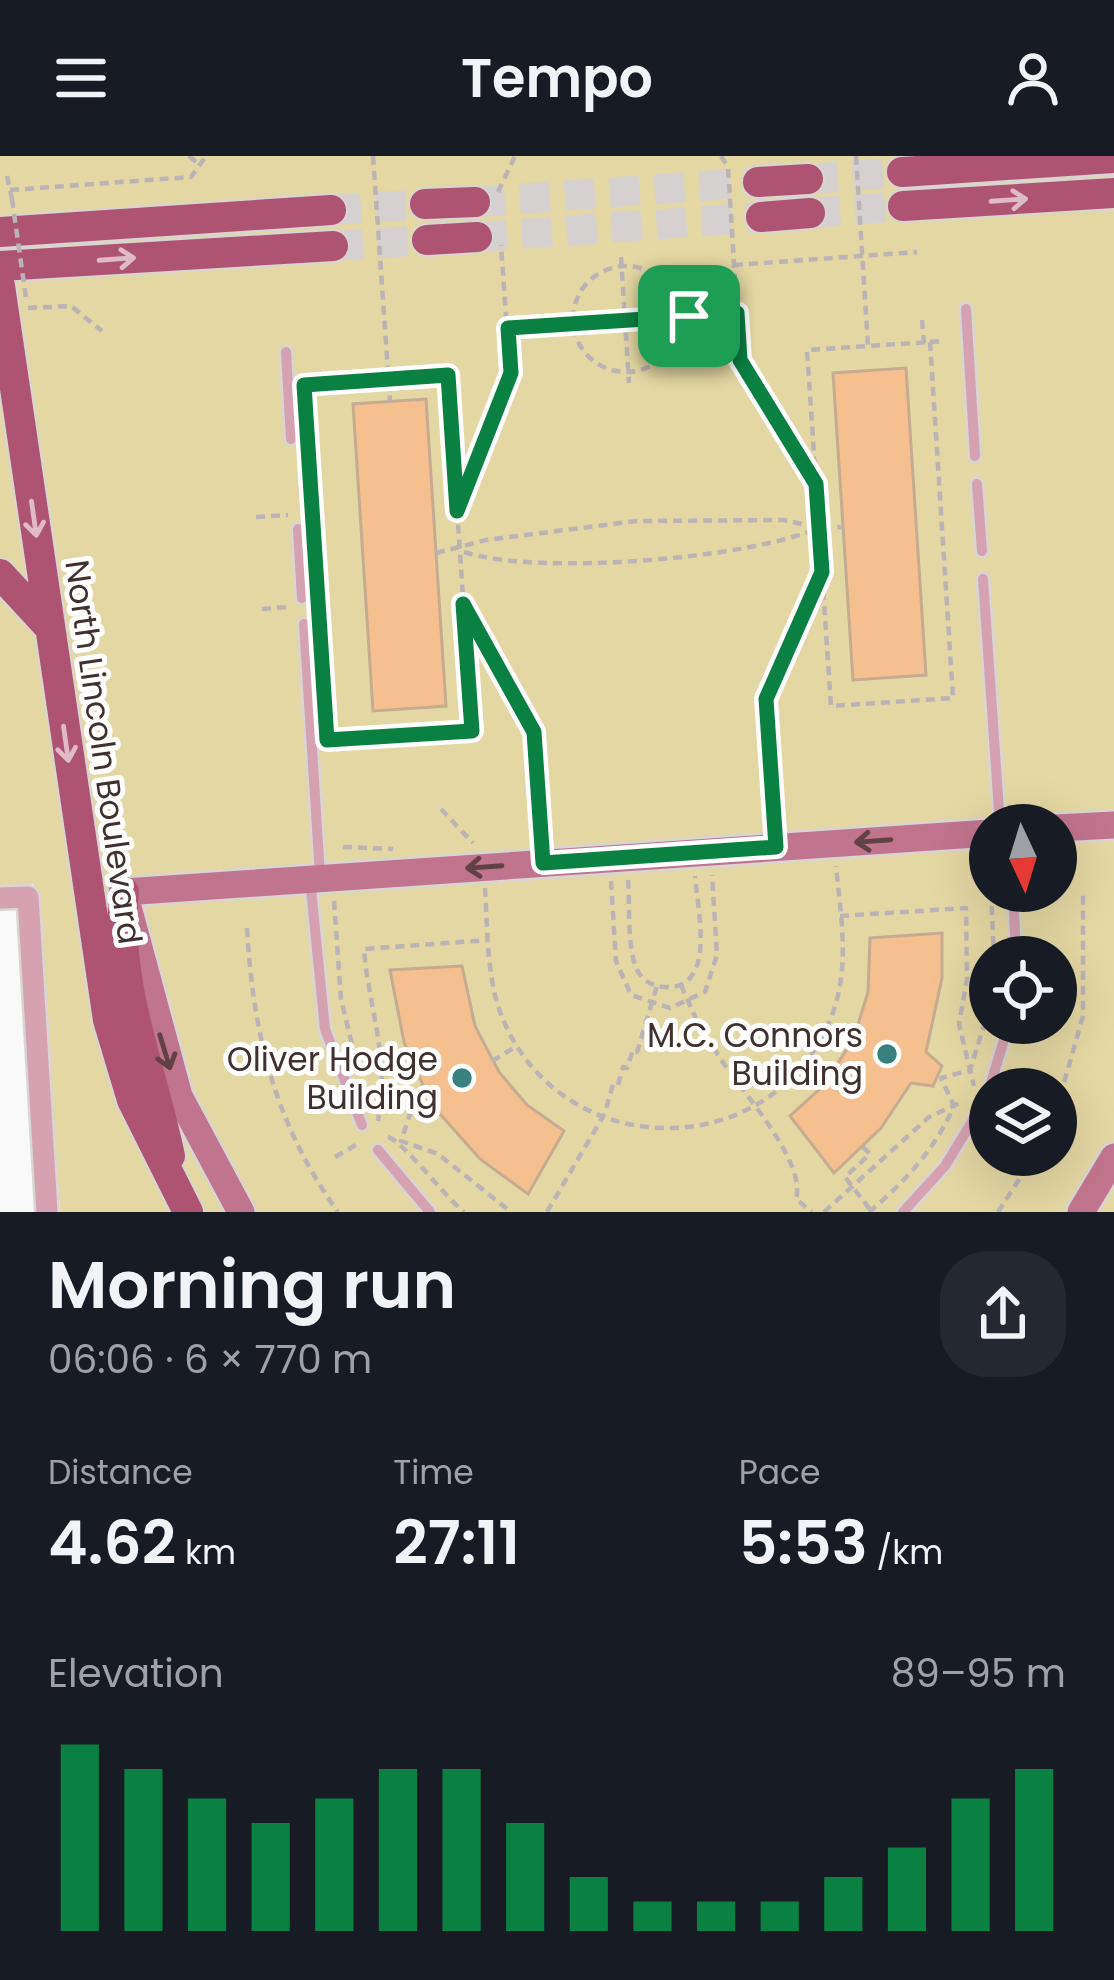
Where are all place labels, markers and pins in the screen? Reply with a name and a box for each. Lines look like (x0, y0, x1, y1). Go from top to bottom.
pin (638, 265, 740, 367)
place label: M.C. Connors Building (647, 1012, 863, 1097)
place label: Oliver Hodge Building (227, 1036, 438, 1121)
marker: M.C. Connors Building (874, 1041, 900, 1067)
marker: Oliver Hodge Building (449, 1065, 475, 1091)

